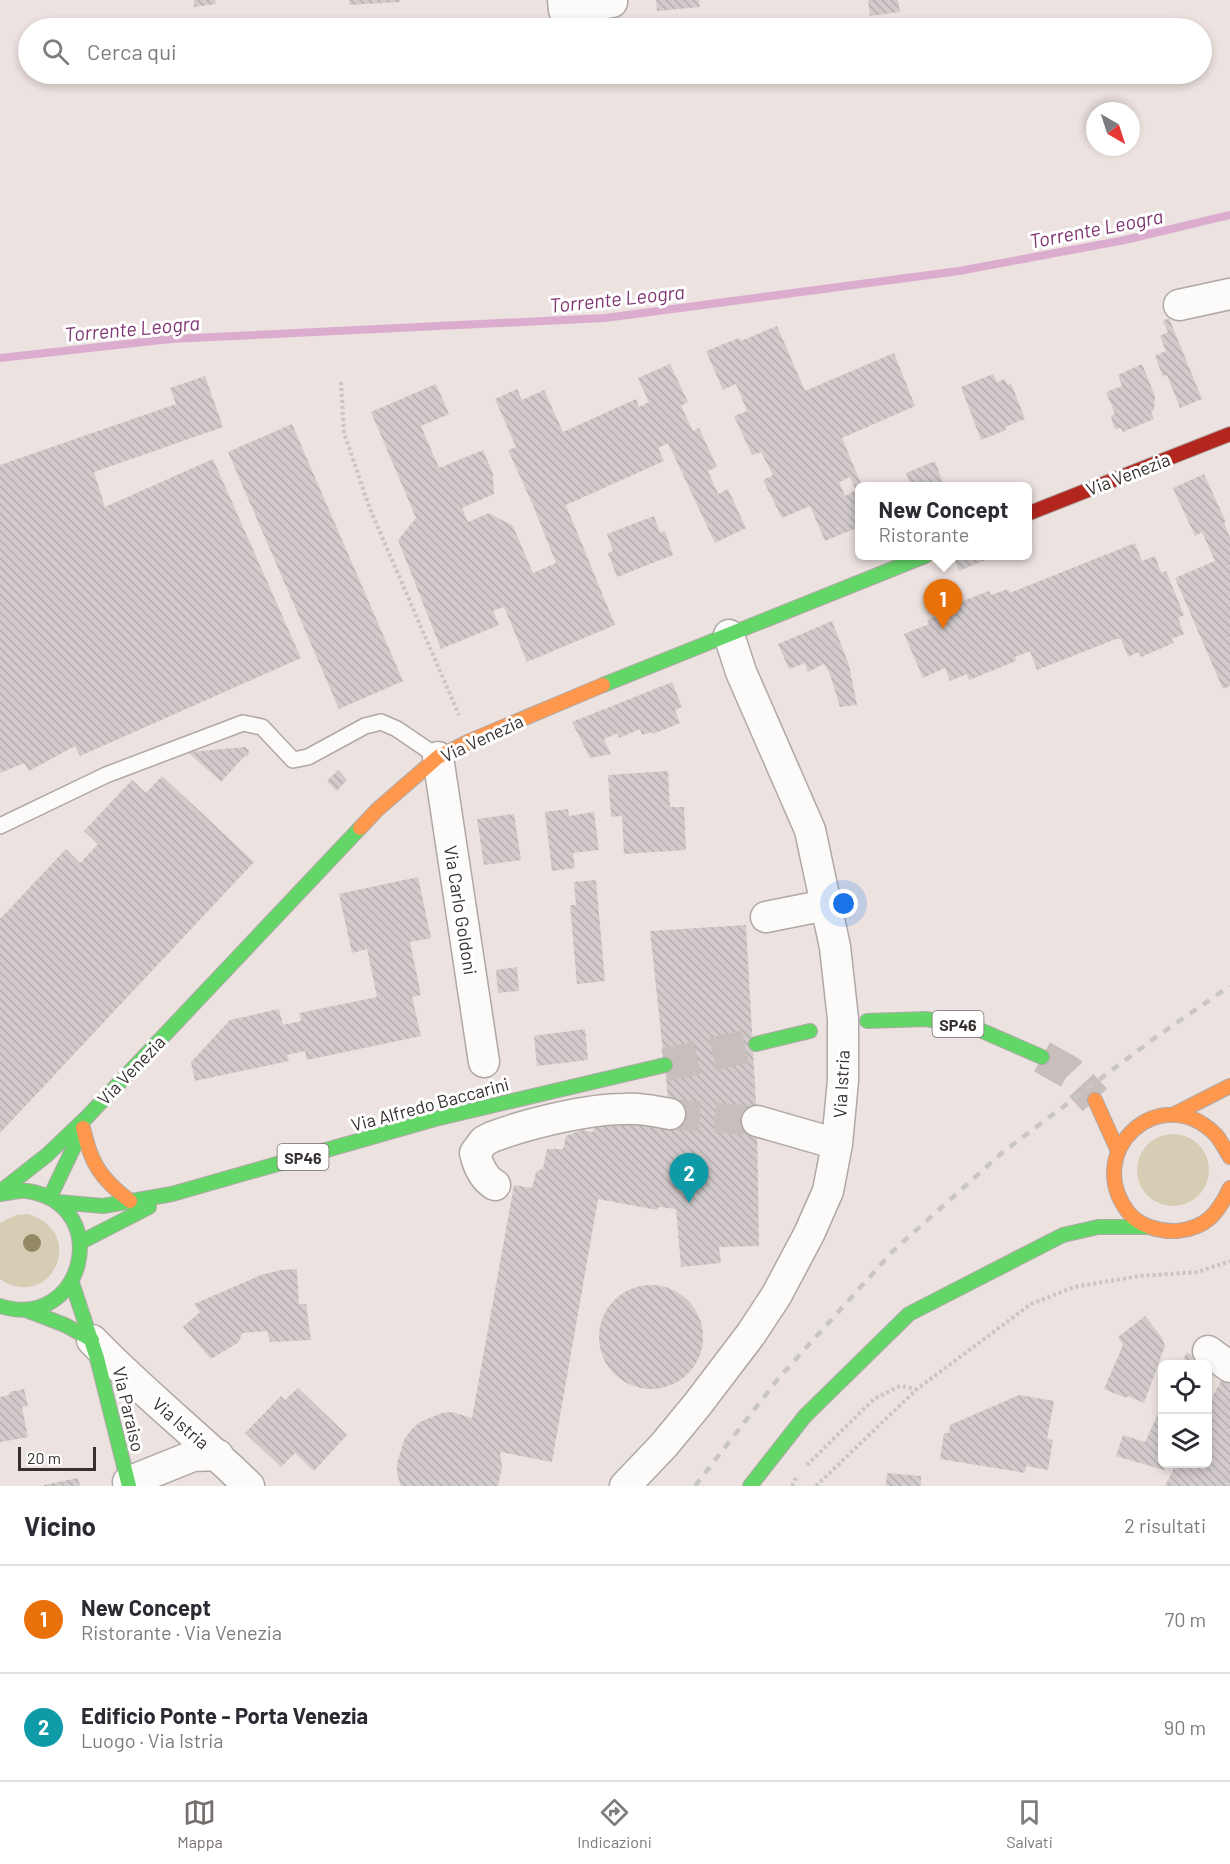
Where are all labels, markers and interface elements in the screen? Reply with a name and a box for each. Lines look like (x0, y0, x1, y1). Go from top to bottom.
search box (18, 18, 1212, 84)
icon: search (39, 35, 72, 68)
text: Cerca qui (87, 38, 177, 64)
north arrow (1086, 102, 1140, 156)
water label: Torrente Leogra (1027, 203, 1165, 253)
water label: Torrente Leogra (548, 279, 686, 317)
water label: Torrente Leogra (63, 310, 201, 346)
street label: Via Venezia (1083, 448, 1173, 500)
popup (855, 482, 1032, 560)
text: New Concept (879, 496, 1008, 522)
text: Ristorante (879, 522, 969, 546)
pin: 1 (924, 580, 962, 629)
street label: Via Venezia (437, 709, 527, 767)
street label: Via Carlo Goldoni (440, 844, 482, 976)
your location (829, 889, 858, 918)
road number: SP46 (932, 1011, 984, 1037)
street label: Via Venezia (92, 1031, 170, 1109)
street label: Via Istria (828, 1049, 854, 1119)
street label: Via Alfredo Baccarini (349, 1072, 511, 1136)
road number: SP46 (278, 1144, 328, 1170)
pin: 2 (670, 1154, 708, 1203)
map controls (1158, 1360, 1212, 1468)
button: locate (1158, 1360, 1212, 1414)
street label: Via Paraiso (109, 1364, 149, 1454)
street label: Via Istria (148, 1392, 214, 1454)
button: layers (1158, 1414, 1212, 1468)
scale bar (18, 1444, 96, 1472)
text: 20 m (27, 1448, 61, 1467)
text: Vicino (24, 1510, 96, 1541)
text: 2 risultati (1124, 1513, 1206, 1537)
text: New Concept (81, 1594, 211, 1620)
text: 1 (40, 1607, 47, 1631)
text: 70 m (1165, 1607, 1206, 1631)
text: Ristorante · Via Venezia (81, 1620, 282, 1644)
text: Edificio Ponte - Porta Venezia (81, 1702, 368, 1728)
text: 2 (38, 1715, 49, 1739)
text: 90 m (1164, 1715, 1206, 1739)
text: Luogo · Via Istria (81, 1728, 224, 1752)
tab: Mappa (177, 1796, 223, 1851)
tab: Indicazioni (577, 1796, 652, 1851)
tab: Salvati (1006, 1796, 1053, 1851)

